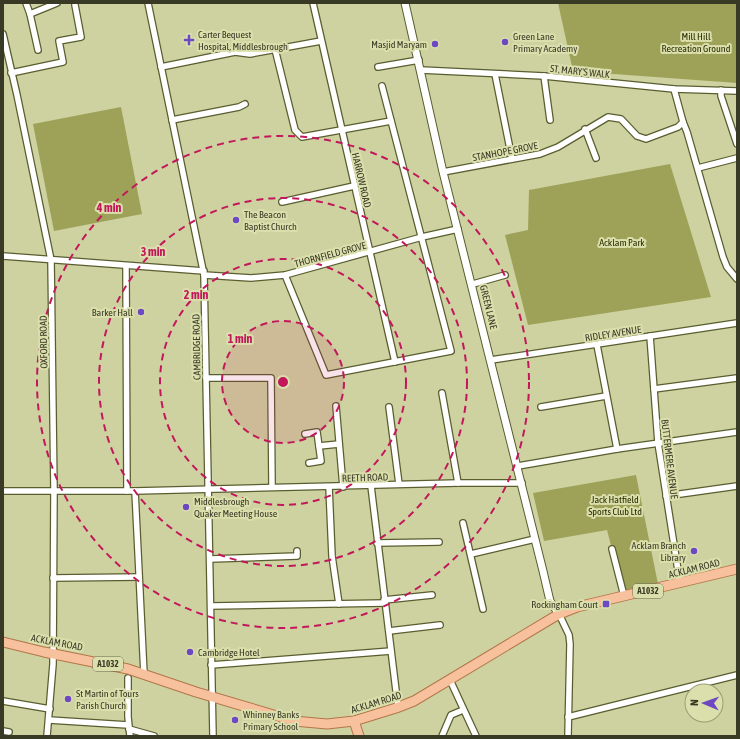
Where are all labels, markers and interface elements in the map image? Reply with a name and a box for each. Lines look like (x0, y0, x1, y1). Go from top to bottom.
place label: Carter Bequest Hospital, Middlesbrough (198, 29, 288, 52)
place label: Green Lane Primary Academy (513, 31, 577, 54)
park label: Mill Hill Recreation Ground (662, 31, 731, 54)
marker: Carter Bequest Hospital, Middlesbrough (183, 34, 195, 46)
marker: Green Lane Primary Academy (500, 37, 510, 47)
place label: Masjid Maryam (371, 39, 427, 50)
marker: Masjid Maryam (430, 39, 440, 49)
street label: ST. MARY'S WALK (549, 63, 611, 80)
street label: STANHOPE GROVE (472, 140, 539, 163)
street label: HARROW ROAD (350, 151, 373, 209)
text: 4 min (96, 201, 121, 215)
place label: The Beacon Baptist Church (244, 209, 297, 232)
marker: The Beacon Baptist Church (231, 215, 241, 225)
park label: Acklam Park (599, 237, 645, 248)
street label: THORNFIELD GROVE (293, 239, 368, 269)
text: 3 min (141, 245, 165, 259)
street label: GREEN LANE (478, 284, 499, 331)
text: 2 min (184, 288, 208, 302)
place label: Barker Hall (92, 307, 133, 318)
marker: Barker Hall (136, 307, 146, 317)
street label: CAMBRIDGE ROAD (190, 313, 203, 380)
street label: OXFORD ROAD (38, 315, 49, 369)
street label: RIDLEY AVENUE (584, 323, 643, 343)
text: 1 min (228, 332, 252, 346)
centre of rings (276, 375, 290, 389)
street label: BUTTERMERE AVENUE (659, 419, 680, 500)
street label: REETH ROAD (342, 471, 389, 484)
park label: Jack Hatfield Sports Club Ltd (588, 494, 642, 517)
place label: Middlesbrough Quaker Meeting House (194, 496, 278, 519)
marker: Middlesbrough Quaker Meeting House (181, 502, 191, 512)
place label: Acklam Branch Library (632, 540, 686, 563)
marker: Acklam Branch Library (689, 546, 699, 556)
street label: ACKLAM ROAD (667, 557, 721, 580)
road number: A1032 (633, 584, 663, 598)
place label: Rockingham Court (531, 599, 598, 610)
marker: Rockingham Court (601, 599, 611, 609)
street label: ACKLAM ROAD (30, 632, 84, 653)
marker: Cambridge Hotel (185, 647, 195, 657)
place label: Cambridge Hotel (198, 647, 260, 658)
road number: A1032 (93, 657, 123, 671)
north arrow (684, 683, 724, 723)
place label: St Martin of Tours Parish Church (76, 688, 139, 711)
street label: ACKLAM ROAD (349, 689, 403, 715)
marker: St Martin of Tours Parish Church (63, 694, 73, 704)
text: N (688, 699, 700, 706)
place label: Whinney Banks Primary School (243, 709, 300, 732)
marker: Whinney Banks Primary School (230, 715, 240, 725)

